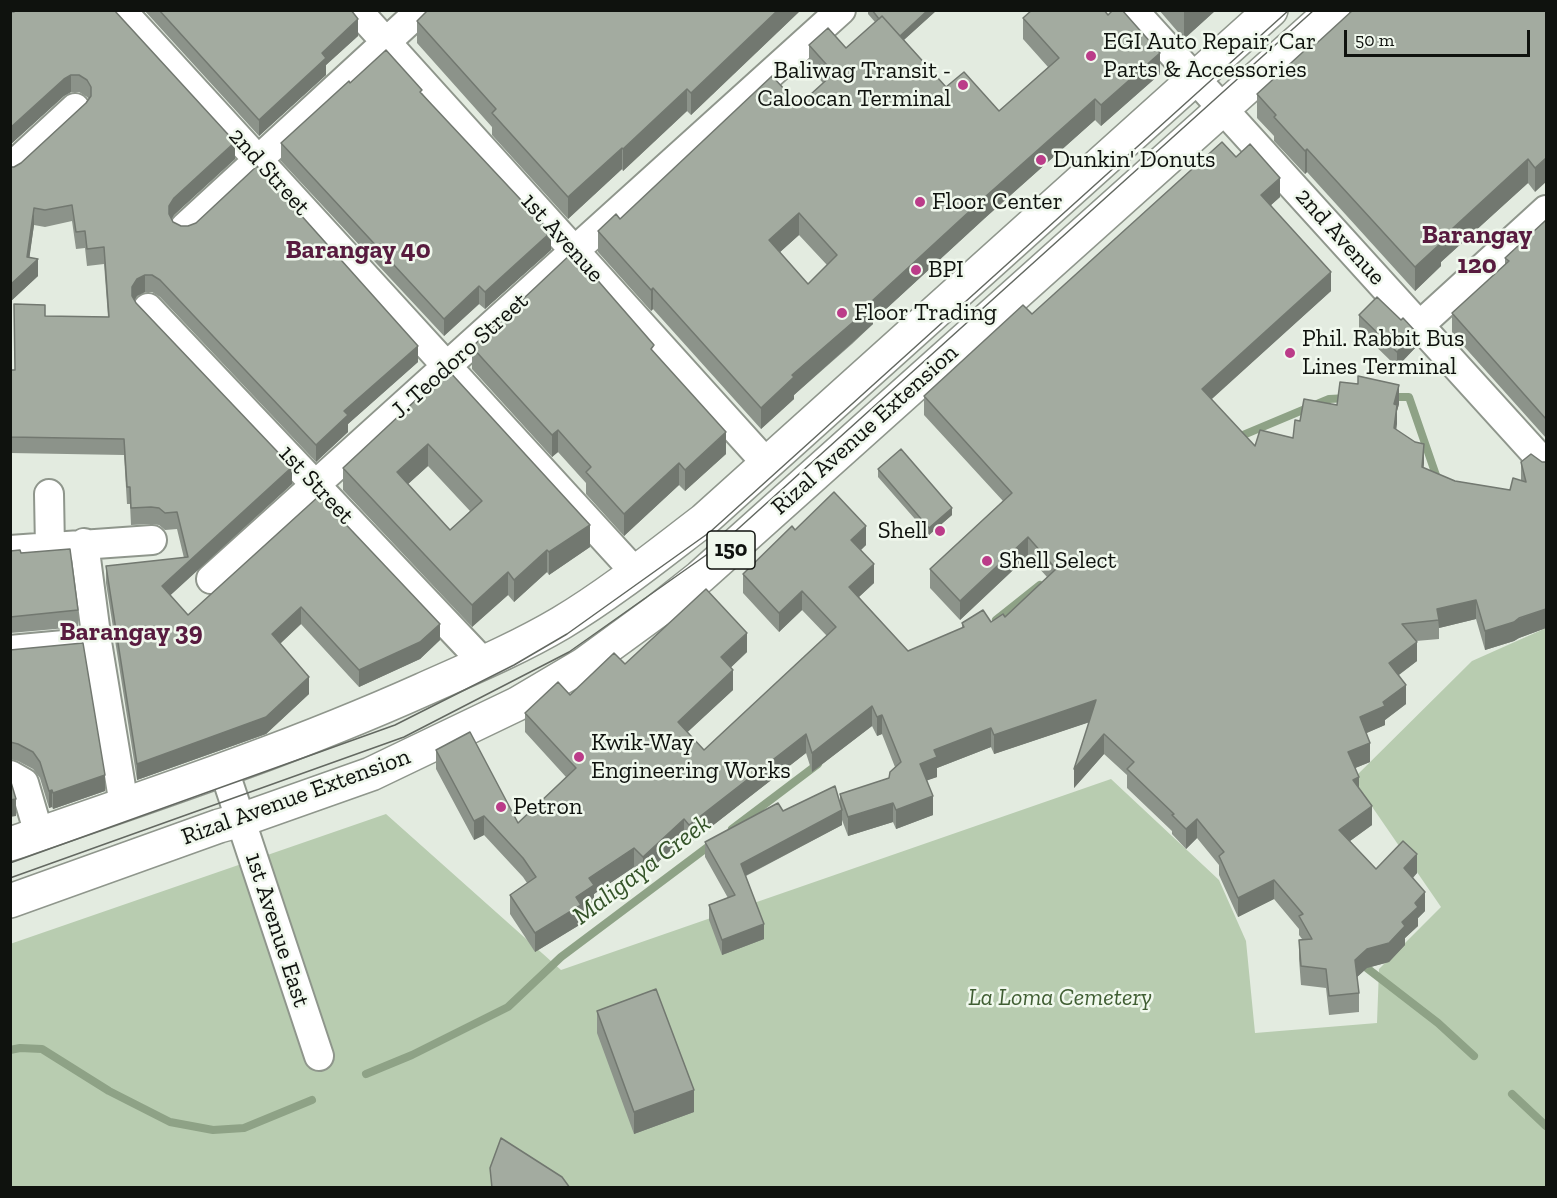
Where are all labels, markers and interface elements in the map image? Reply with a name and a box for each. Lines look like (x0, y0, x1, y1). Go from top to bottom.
scale bar (1347, 18, 1533, 56)
place label: EGI Auto Repair, Car Parts & Accessories (1103, 28, 1316, 84)
text: 50 m (1355, 29, 1394, 51)
marker: EGI Auto Repair, Car Parts & Accessories (1084, 49, 1098, 63)
place label: Baliwag Transit - Caloocan Terminal (757, 57, 951, 113)
marker: Baliwag Transit - Caloocan Terminal (956, 78, 970, 92)
street label: 2nd Street (222, 122, 316, 222)
place label: Dunkin' Donuts (1053, 146, 1216, 174)
marker: Dunkin' Donuts (1034, 153, 1048, 167)
street label: 2nd Avenue (1289, 182, 1391, 292)
street label: 1st Avenue (514, 187, 610, 289)
place label: Floor Center (932, 188, 1063, 216)
marker: Floor Center (913, 195, 927, 209)
district label: Barangay 120 (1422, 220, 1532, 282)
district label: Barangay 40 (285, 235, 431, 267)
place label: BPI (928, 256, 964, 284)
marker: BPI (909, 263, 923, 277)
street label: J. Teodoro Street (386, 287, 534, 425)
place label: Floor Trading (854, 299, 997, 327)
marker: Floor Trading (835, 306, 849, 320)
place label: Phil. Rabbit Bus Lines Terminal (1302, 325, 1464, 381)
street label: Rizal Avenue Extension (766, 339, 964, 521)
marker: Phil. Rabbit Bus Lines Terminal (1283, 346, 1297, 360)
street label: 1st Street (272, 440, 360, 530)
place label: Shell (878, 517, 928, 545)
marker: Shell (933, 524, 947, 538)
road number: 150 (707, 531, 755, 569)
place label: Shell Select (999, 547, 1116, 575)
marker: Shell Select (980, 554, 994, 568)
district label: Barangay 39 (59, 617, 203, 649)
place label: Kwik-Way Engineering Works (591, 729, 791, 785)
street label: Rizal Avenue Extension (178, 742, 414, 852)
marker: Kwik-Way Engineering Works (572, 750, 586, 764)
place label: Petron (513, 793, 583, 821)
marker: Petron (494, 800, 508, 814)
water label: Maligaya Creek (567, 808, 717, 932)
street label: 1st Avenue East (238, 849, 316, 1011)
park label: La Loma Cemetery (968, 984, 1152, 1012)

